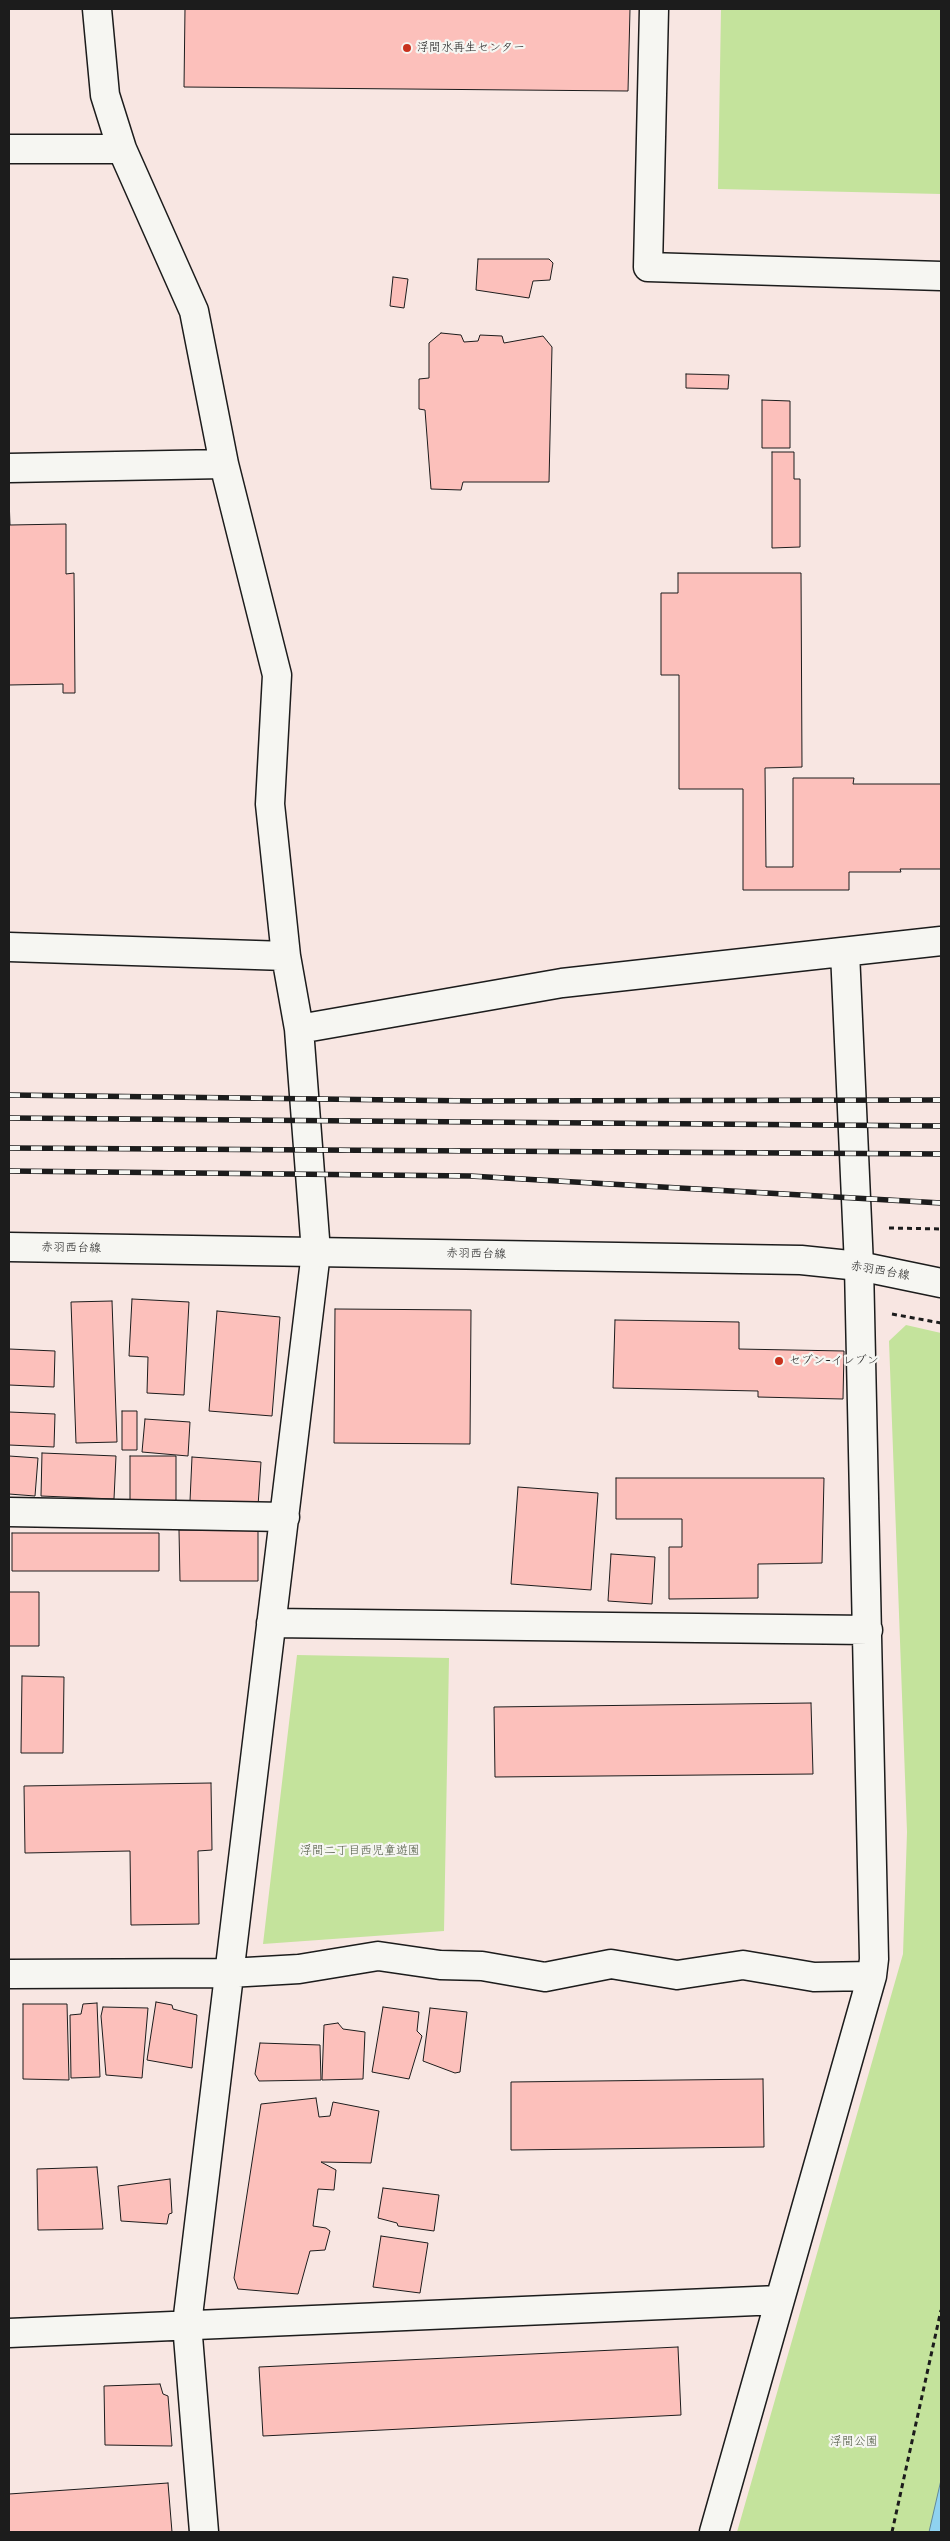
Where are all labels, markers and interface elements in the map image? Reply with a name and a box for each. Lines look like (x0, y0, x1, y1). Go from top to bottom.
place label: 浮間水再生センター (417, 41, 525, 55)
marker: 浮間水再生センター (401, 42, 413, 54)
street label: 赤羽西台線 (41, 1240, 101, 1256)
street label: 赤羽西台線 (446, 1246, 506, 1262)
street label: 赤羽西台線 (849, 1259, 911, 1283)
place label: セブン-イレブン (789, 1354, 879, 1368)
marker: セブン-イレブン (773, 1355, 785, 1367)
park label: 浮間二丁目西児童遊園 (300, 1844, 420, 1858)
park label: 浮間公園 (830, 2435, 878, 2449)

